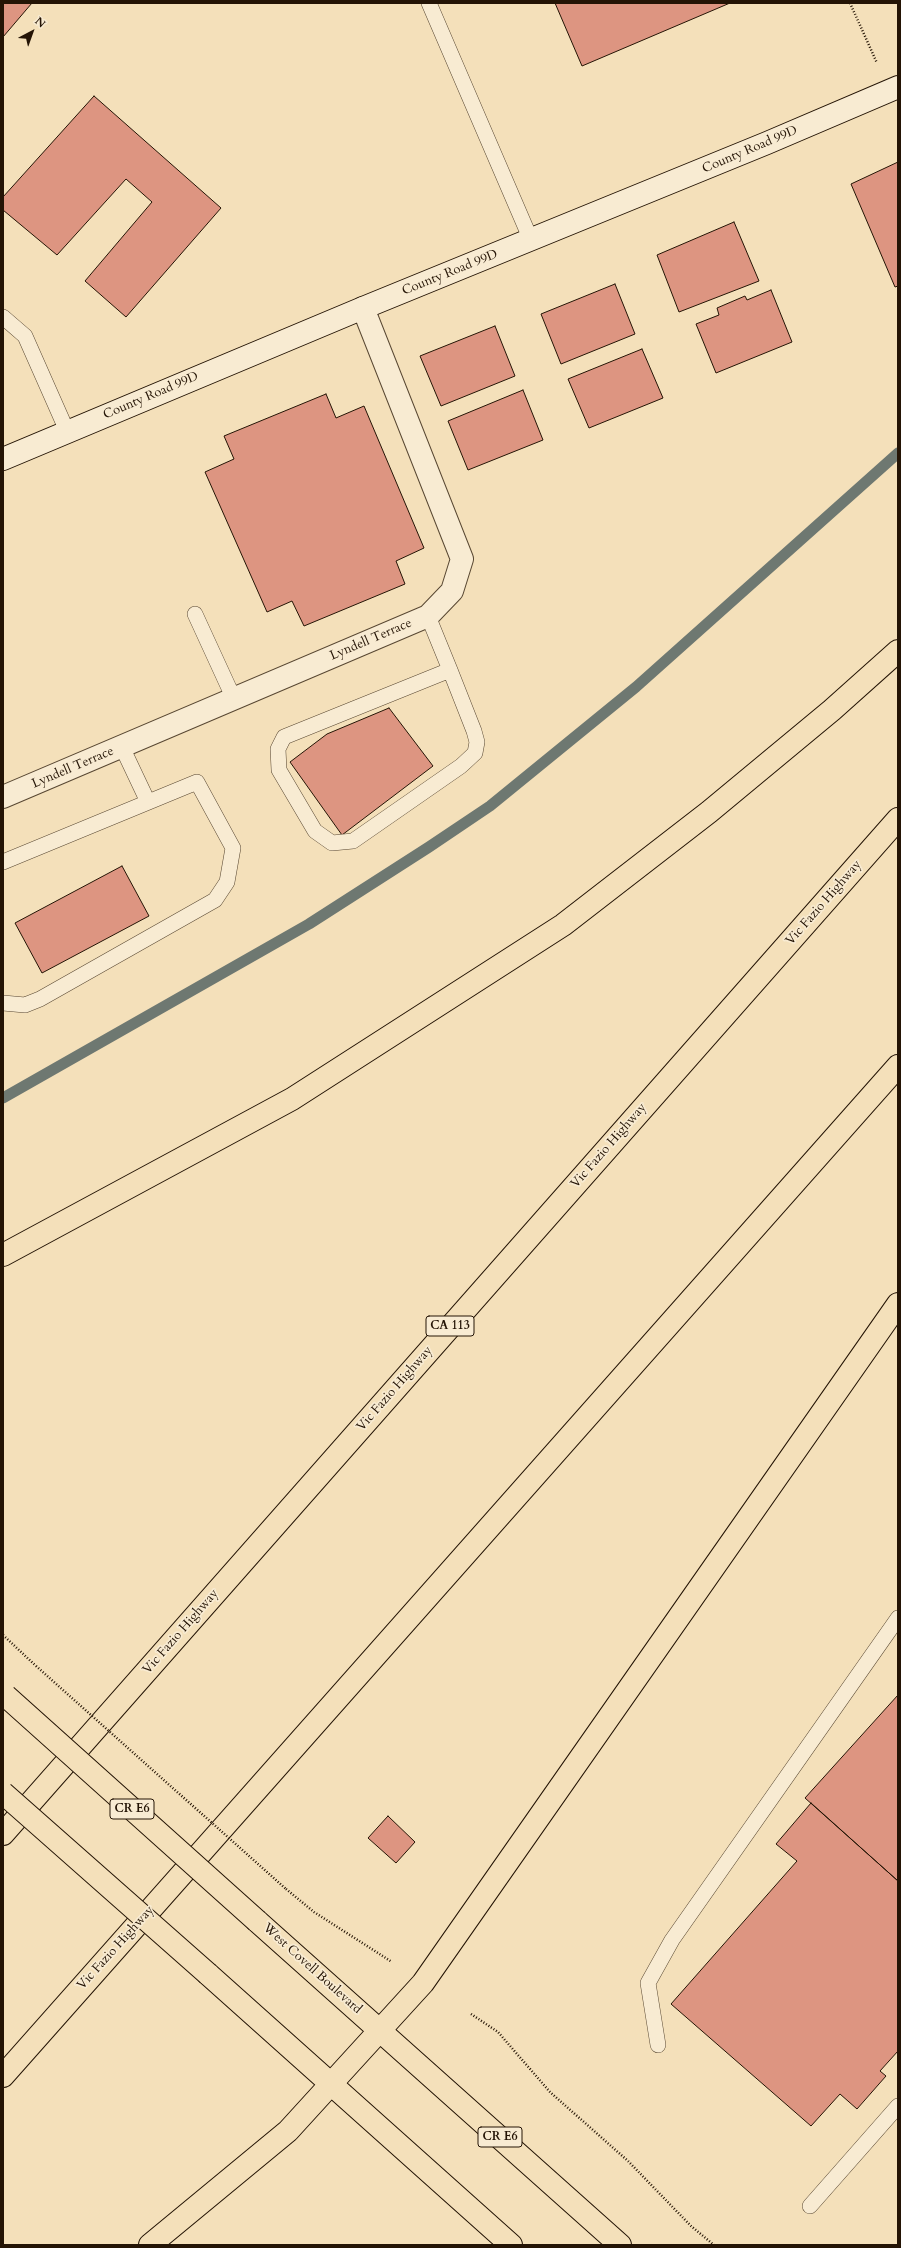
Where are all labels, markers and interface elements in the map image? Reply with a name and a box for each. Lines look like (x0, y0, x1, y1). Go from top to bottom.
north arrow (12, 12, 52, 52)
text: N (32, 14, 49, 31)
street label: County Road 99D (700, 123, 800, 177)
street label: County Road 99D (400, 247, 500, 299)
street label: County Road 99D (101, 369, 201, 423)
street label: Lyndell Terrace (328, 616, 414, 664)
street label: Lyndell Terrace (30, 744, 116, 792)
street label: Vic Fazio Highway (783, 857, 865, 949)
street label: Vic Fazio Highway (568, 1100, 650, 1192)
road number: CA 113 (426, 1316, 474, 1336)
street label: Vic Fazio Highway (354, 1343, 436, 1435)
street label: Vic Fazio Highway (140, 1586, 222, 1678)
road number: CR E6 (110, 1799, 154, 1819)
street label: Vic Fazio Highway (74, 1903, 158, 1993)
street label: West Covell Boulevard (259, 1920, 365, 2018)
road number: CR E6 (478, 2127, 522, 2147)

